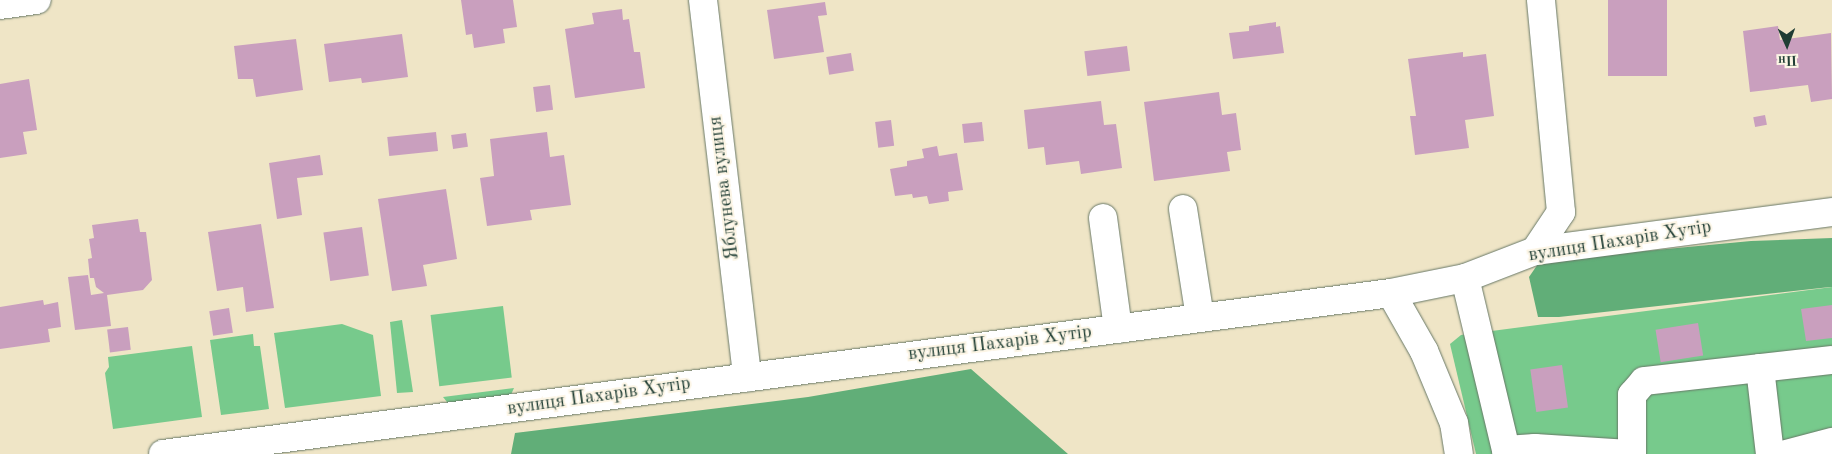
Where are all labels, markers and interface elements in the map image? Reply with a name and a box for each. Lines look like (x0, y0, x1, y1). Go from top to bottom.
north arrow (1762, 20, 1812, 70)
text: Пн (1778, 53, 1797, 67)
street label: Яблунева вулиця (705, 115, 745, 261)
street label: вулиця Пахарів Хутір (1527, 216, 1713, 268)
street label: вулиця Пахарів Хутір (907, 321, 1093, 367)
street label: вулиця Пахарів Хутір (506, 373, 692, 421)

